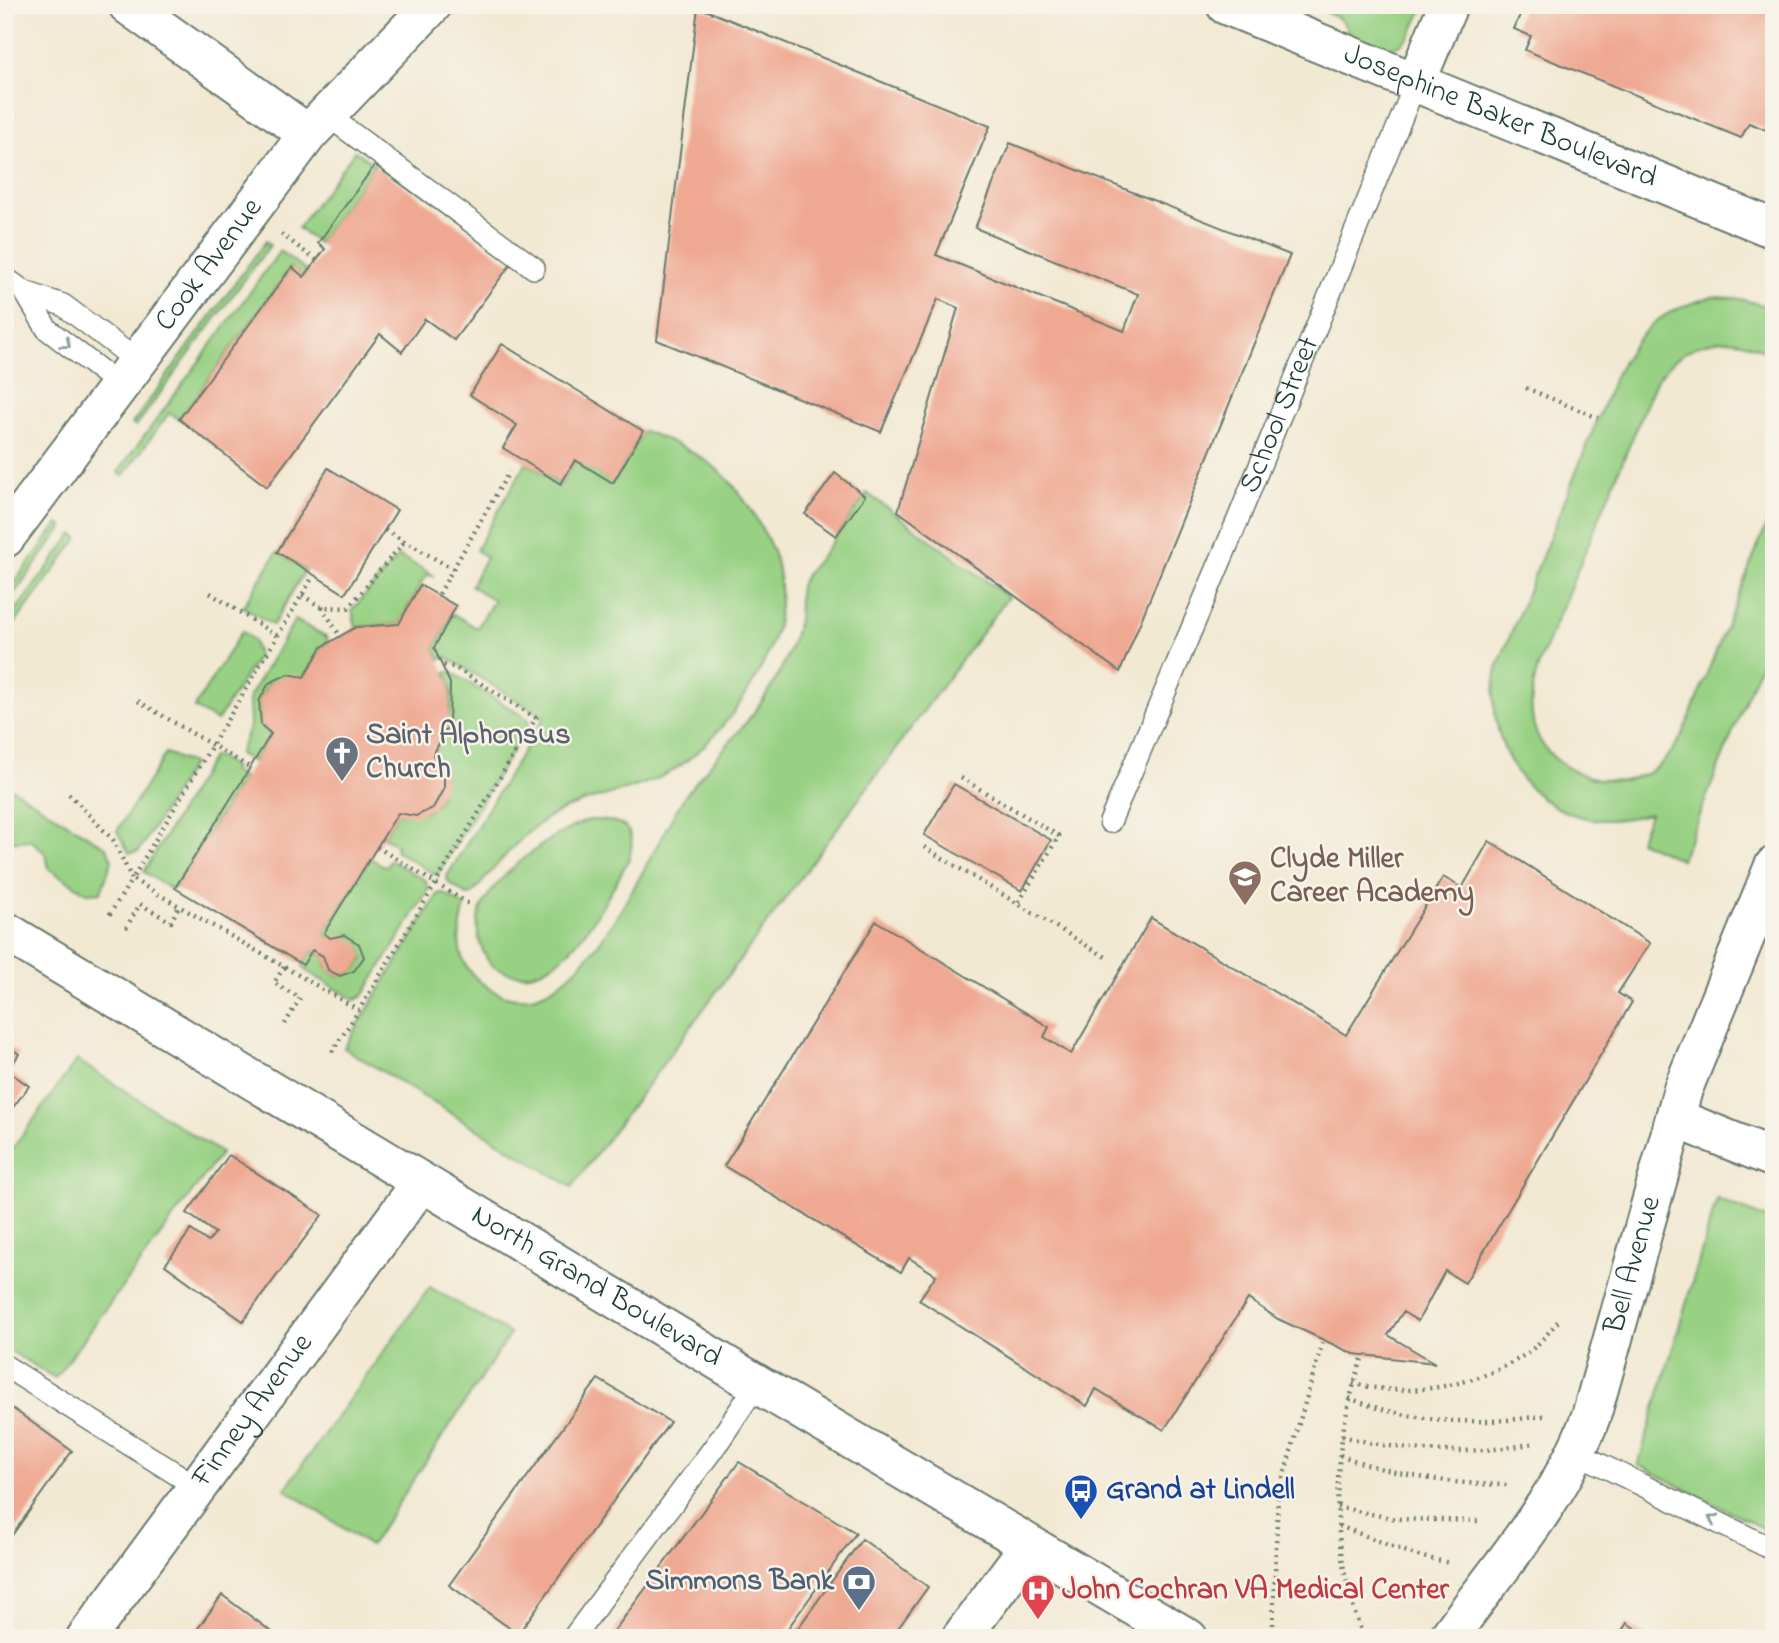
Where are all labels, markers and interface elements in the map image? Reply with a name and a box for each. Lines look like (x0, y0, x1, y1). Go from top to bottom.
street label: Josephine Baker Boulevard (1337, 33, 1663, 201)
street label: Cook Avenue (145, 189, 275, 341)
street label: School Street (1229, 330, 1332, 500)
one-way arrow (58, 335, 70, 348)
place label: Saint Alphonsus Church (366, 714, 570, 792)
church icon: Saint Alphonsus Church (323, 734, 361, 783)
place label: Clyde Miller Career Academy (1270, 838, 1474, 916)
school or university icon: Clyde Miller Career Academy (1226, 858, 1264, 907)
street label: Bell Avenue (1593, 1191, 1674, 1340)
street label: North Grand Boulevard (462, 1194, 730, 1380)
street label: Finney Avenue (181, 1324, 325, 1498)
place label: Grand at Lindell (1106, 1469, 1295, 1513)
bus stop icon: Grand at Lindell (1062, 1472, 1100, 1521)
one-way arrow (1708, 1514, 1720, 1528)
place label: Simmons Bank (645, 1560, 835, 1604)
bank icon: Simmons Bank (840, 1563, 878, 1612)
place label: John Cochran VA Medical Center (1062, 1569, 1450, 1613)
hospital icon: John Cochran VA Medical Center (1019, 1572, 1057, 1621)

